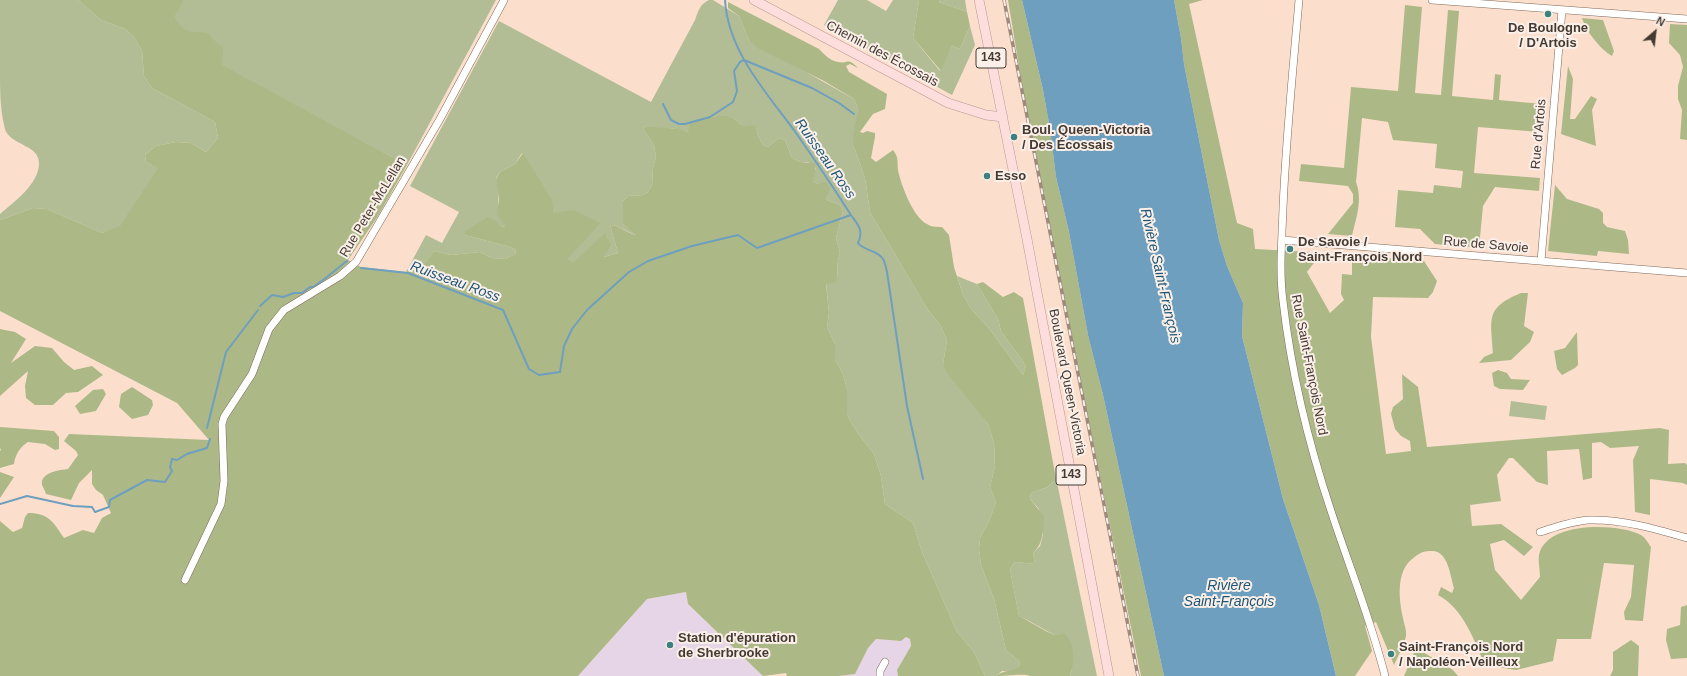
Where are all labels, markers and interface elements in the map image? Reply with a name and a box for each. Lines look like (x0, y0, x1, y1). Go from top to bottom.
marker: De Boulogne / D'Artois (1543, 9, 1553, 19)
north arrow (1635, 12, 1675, 52)
text: N (1654, 14, 1667, 29)
street label: Chemin des Écossais (823, 18, 941, 90)
place label: De Boulogne / D'Artois (1508, 20, 1588, 51)
road number: 143 (976, 48, 1006, 68)
street label: Rue d'Artois (1528, 98, 1550, 170)
water label: Ruisseau Ross (791, 116, 859, 202)
place label: Boul. Queen-Victoria / Des Écossais (1022, 122, 1150, 153)
marker: Boul. Queen-Victoria / Des Écossais (1009, 132, 1019, 142)
street label: Rue Peter-McLellan (337, 154, 409, 260)
place label: Esso (995, 168, 1026, 184)
marker: Esso (982, 171, 992, 181)
water label: Rivière Saint-François (1136, 207, 1184, 345)
place label: De Savoie / Saint-François Nord (1298, 234, 1422, 265)
street label: Rue de Savoie (1443, 234, 1529, 256)
marker: De Savoie / Saint-François Nord (1285, 244, 1295, 254)
water label: Ruisseau Ross (408, 258, 502, 306)
street label: Rue Saint-François Nord (1288, 293, 1330, 437)
street label: Boulevard Queen-Victoria (1045, 308, 1089, 456)
road number: 143 (1056, 465, 1086, 485)
water label: Rivière Saint-François (1184, 578, 1274, 610)
place label: Station d'épuration de Sherbrooke (678, 630, 796, 661)
place label: Saint-François Nord / Napoléon-Veilleux (1399, 639, 1523, 670)
marker: Station d'épuration de Sherbrooke (665, 640, 675, 650)
marker: Saint-François Nord / Napoléon-Veilleux (1386, 649, 1396, 659)

